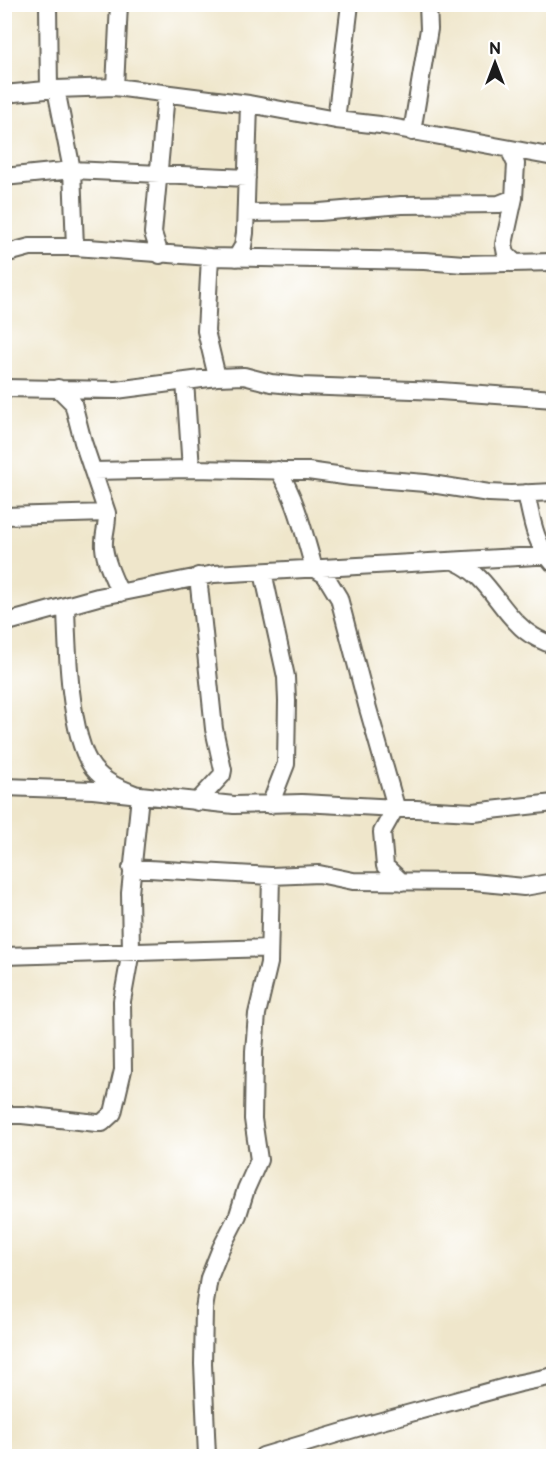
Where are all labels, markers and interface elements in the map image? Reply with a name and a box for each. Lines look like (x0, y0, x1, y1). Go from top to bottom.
north arrow (465, 33, 525, 93)
text: N (489, 40, 501, 59)

